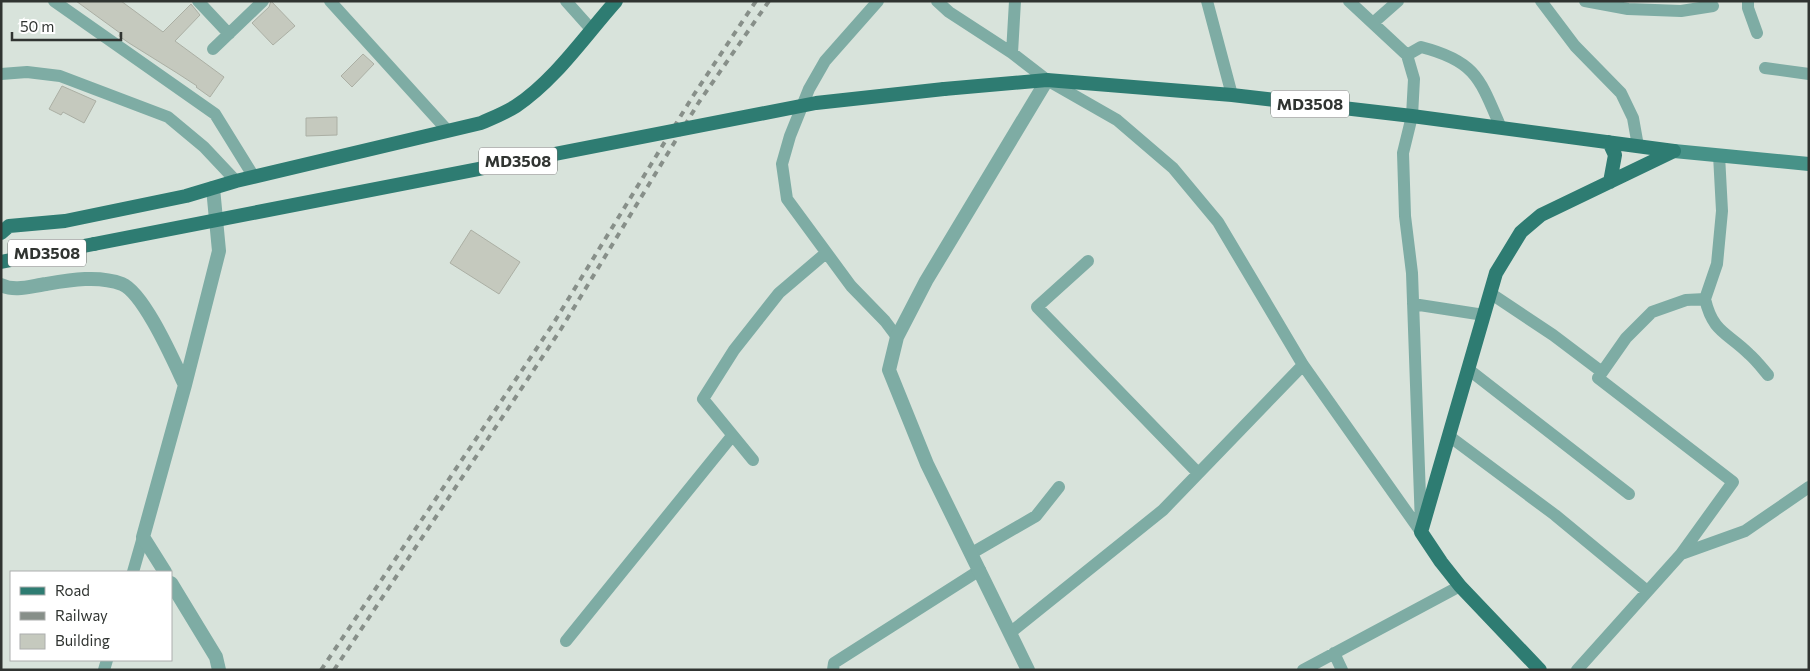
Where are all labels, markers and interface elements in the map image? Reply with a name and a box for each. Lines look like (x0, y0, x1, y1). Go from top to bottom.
scale bar (12, 10, 121, 42)
text: 50 m (20, 17, 54, 35)
road number: MD3508 (1271, 90, 1349, 118)
road number: MD3508 (479, 148, 557, 175)
road number: MD3508 (8, 240, 86, 266)
legend (10, 571, 172, 661)
text: Road (55, 581, 90, 599)
text: Railway (55, 606, 108, 624)
text: Building (55, 631, 110, 649)

